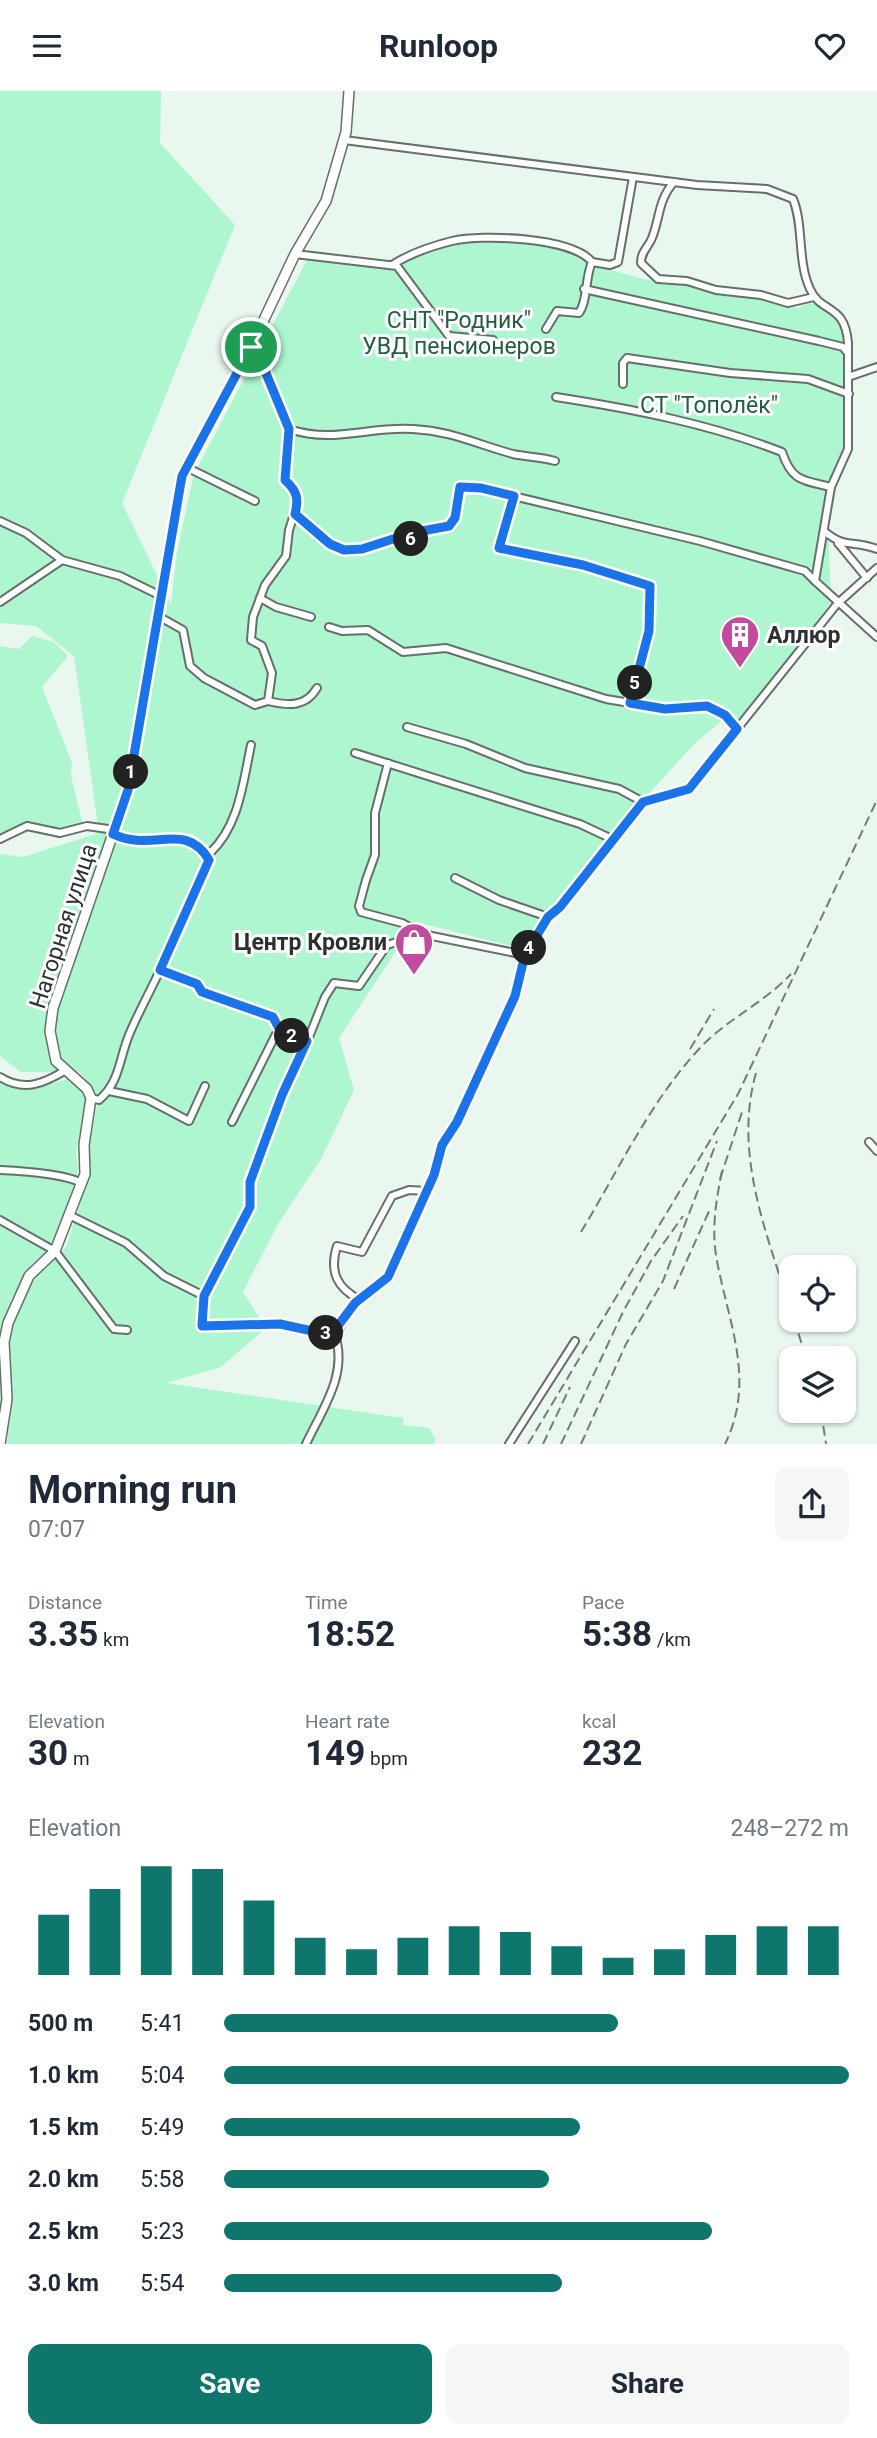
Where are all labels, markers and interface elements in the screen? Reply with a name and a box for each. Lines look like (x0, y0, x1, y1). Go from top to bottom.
icon: menu (28, 27, 66, 65)
text: Runloop (379, 27, 498, 65)
icon: heart (811, 27, 849, 65)
park label: СНТ "Родник" УВД пенсионеров (362, 307, 556, 360)
pin (221, 317, 281, 377)
icon: arrive (232, 328, 270, 366)
park label: СТ "Тополёк" (640, 392, 778, 419)
pin: 6 (394, 521, 428, 557)
text: 6 (405, 527, 416, 550)
building icon: Аллюр (719, 614, 761, 669)
place label: Аллюр (767, 622, 840, 649)
pin: 5 (618, 665, 652, 701)
text: 5 (629, 671, 640, 694)
pin: 1 (114, 755, 148, 789)
text: 1 (125, 760, 136, 783)
street label: Нагорная улица (24, 840, 103, 1012)
shop icon: Центр Кровли (393, 921, 435, 976)
place label: Центр Кровли (234, 929, 387, 956)
pin: 4 (512, 931, 546, 965)
text: 4 (523, 936, 534, 959)
pin: 2 (274, 1019, 310, 1053)
text: 2 (286, 1024, 297, 1047)
map controls (779, 1255, 856, 1423)
button: locate (779, 1255, 856, 1332)
pin: 3 (308, 1315, 344, 1351)
text: 3 (320, 1321, 331, 1344)
button: layers (779, 1346, 856, 1423)
button: share (775, 1467, 849, 1541)
text: Morning run (28, 1468, 237, 1512)
text: 07:07 (28, 1516, 85, 1543)
text: Distance (28, 1591, 102, 1614)
text: Time (305, 1591, 348, 1614)
text: Pace (582, 1591, 624, 1614)
text: 3.35 (28, 1614, 98, 1655)
text: 18:52 (305, 1614, 395, 1655)
text: 5:38 (582, 1614, 652, 1655)
text: km (98, 1628, 129, 1651)
text: /km (652, 1628, 691, 1651)
text: Elevation (28, 1710, 105, 1733)
text: Heart rate (305, 1710, 390, 1733)
text: kcal (582, 1710, 616, 1733)
text: 30 (28, 1733, 68, 1774)
text: 149 (305, 1733, 365, 1774)
text: 232 (582, 1733, 642, 1774)
text: m (68, 1747, 90, 1770)
text: bpm (365, 1747, 408, 1770)
text: Elevation (28, 1815, 121, 1842)
text: 248–272 m (730, 1815, 849, 1842)
text: 500 m (28, 2010, 93, 2037)
text: 5:41 (140, 2010, 184, 2037)
text: 1.0 km (28, 2062, 99, 2089)
text: 5:04 (140, 2062, 184, 2089)
text: 1.5 km (28, 2114, 99, 2141)
text: 5:49 (140, 2114, 184, 2141)
text: 2.0 km (28, 2166, 99, 2193)
text: 5:58 (140, 2166, 184, 2193)
text: 2.5 km (28, 2218, 99, 2245)
text: 5:23 (140, 2218, 184, 2245)
text: 3.0 km (28, 2270, 99, 2297)
text: 5:54 (140, 2270, 184, 2297)
button: Save (28, 2344, 432, 2424)
button: Share (446, 2344, 849, 2424)

